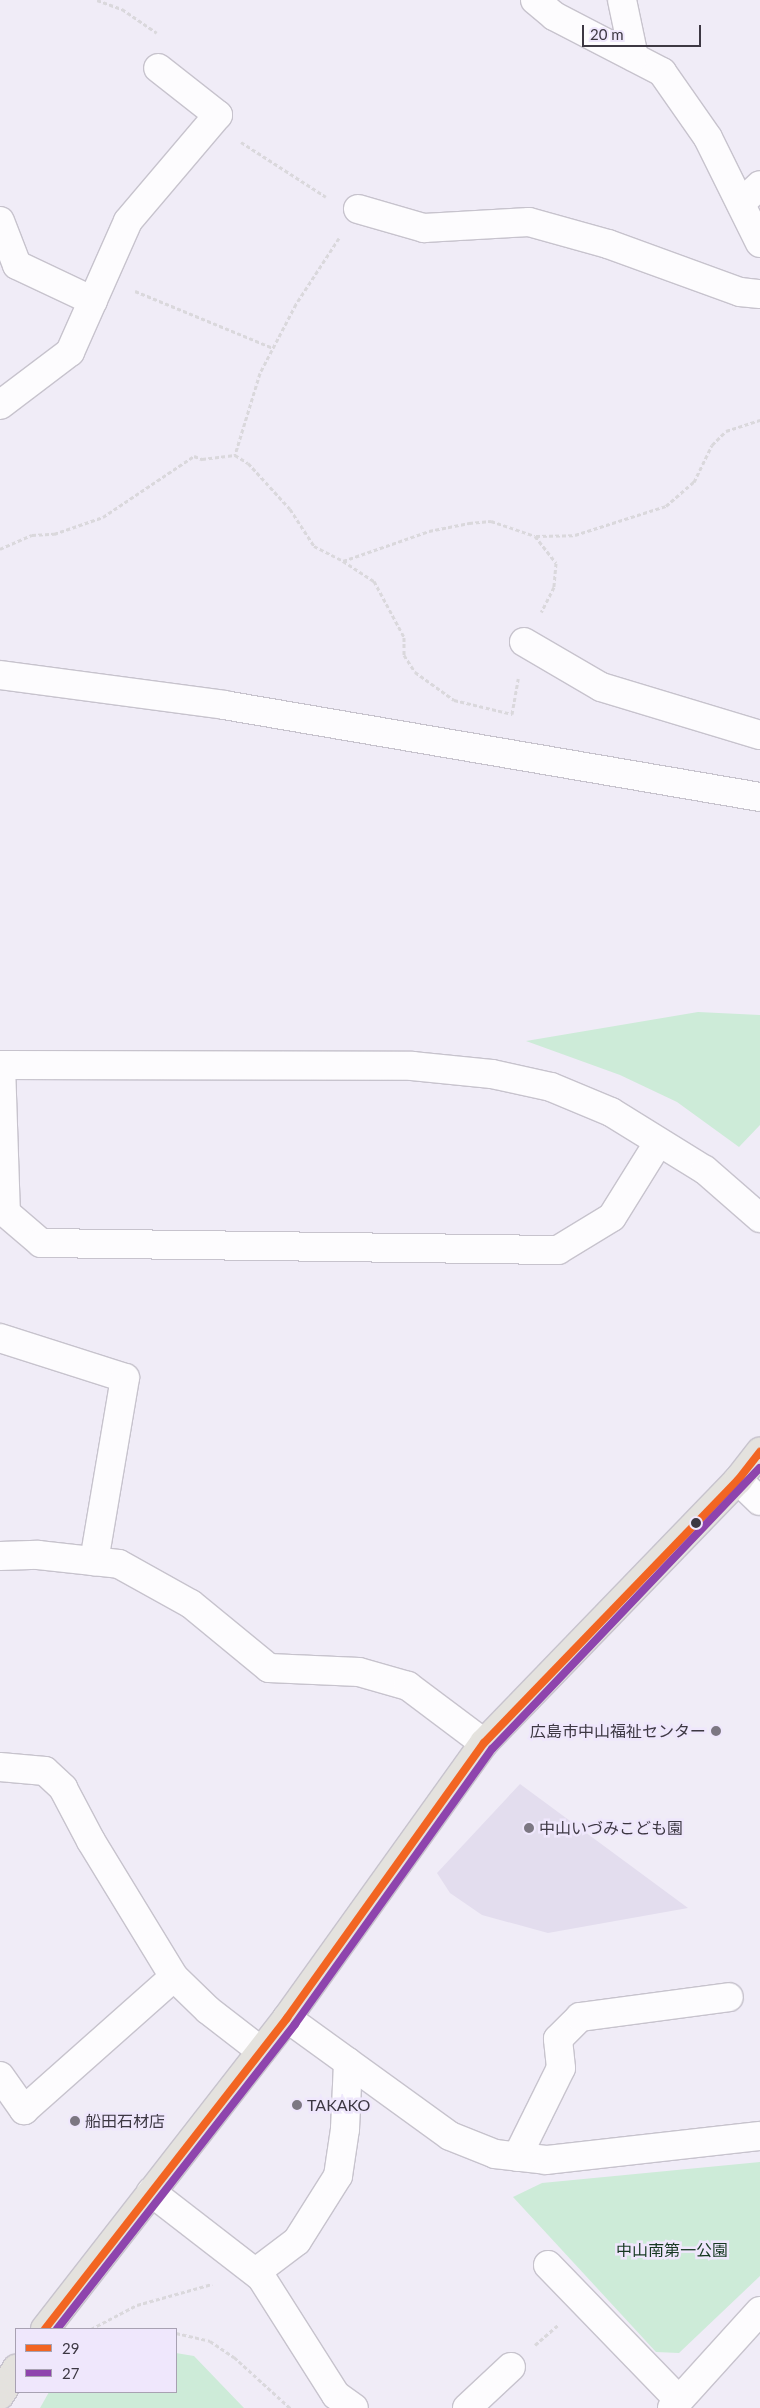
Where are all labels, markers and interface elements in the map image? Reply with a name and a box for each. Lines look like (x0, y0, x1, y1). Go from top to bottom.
scale bar (585, 15, 704, 47)
text: 20 m (590, 25, 624, 43)
unlabelled marker (691, 1518, 701, 1528)
place label: 広島市中山福祉センター (530, 1721, 706, 1741)
marker: 広島市中山福祉センター (710, 1725, 722, 1737)
place label: 中山いづみこども園 (539, 1818, 683, 1838)
marker: 中山いづみこども園 (523, 1822, 535, 1834)
place label: TAKAKO (307, 2095, 370, 2115)
marker: TAKAKO (291, 2099, 303, 2111)
place label: 船田石材店 (85, 2111, 165, 2131)
marker: 船田石材店 (69, 2115, 81, 2127)
park label: 中山南第一公園 (616, 2240, 728, 2260)
legend (15, 2328, 178, 2393)
text: 29 (62, 2339, 79, 2357)
text: 27 (62, 2364, 79, 2382)

